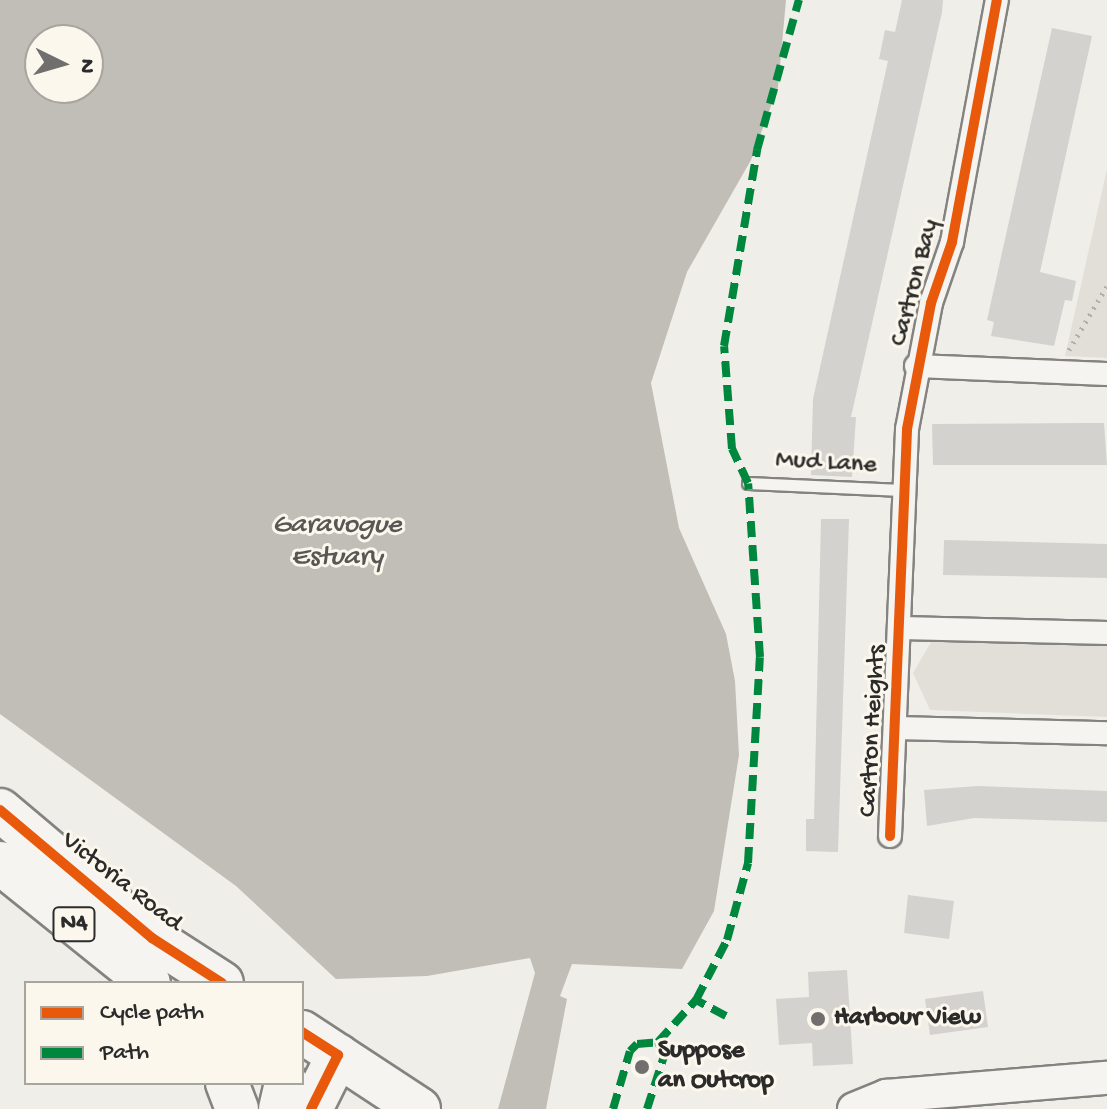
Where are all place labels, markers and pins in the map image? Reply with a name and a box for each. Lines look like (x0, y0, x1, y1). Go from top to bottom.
place label: Harbour View (834, 1003, 981, 1035)
marker: Harbour View (809, 1010, 827, 1028)
place label: Suppose an Outcrop (658, 1036, 774, 1098)
marker: Suppose an Outcrop (633, 1058, 651, 1076)

